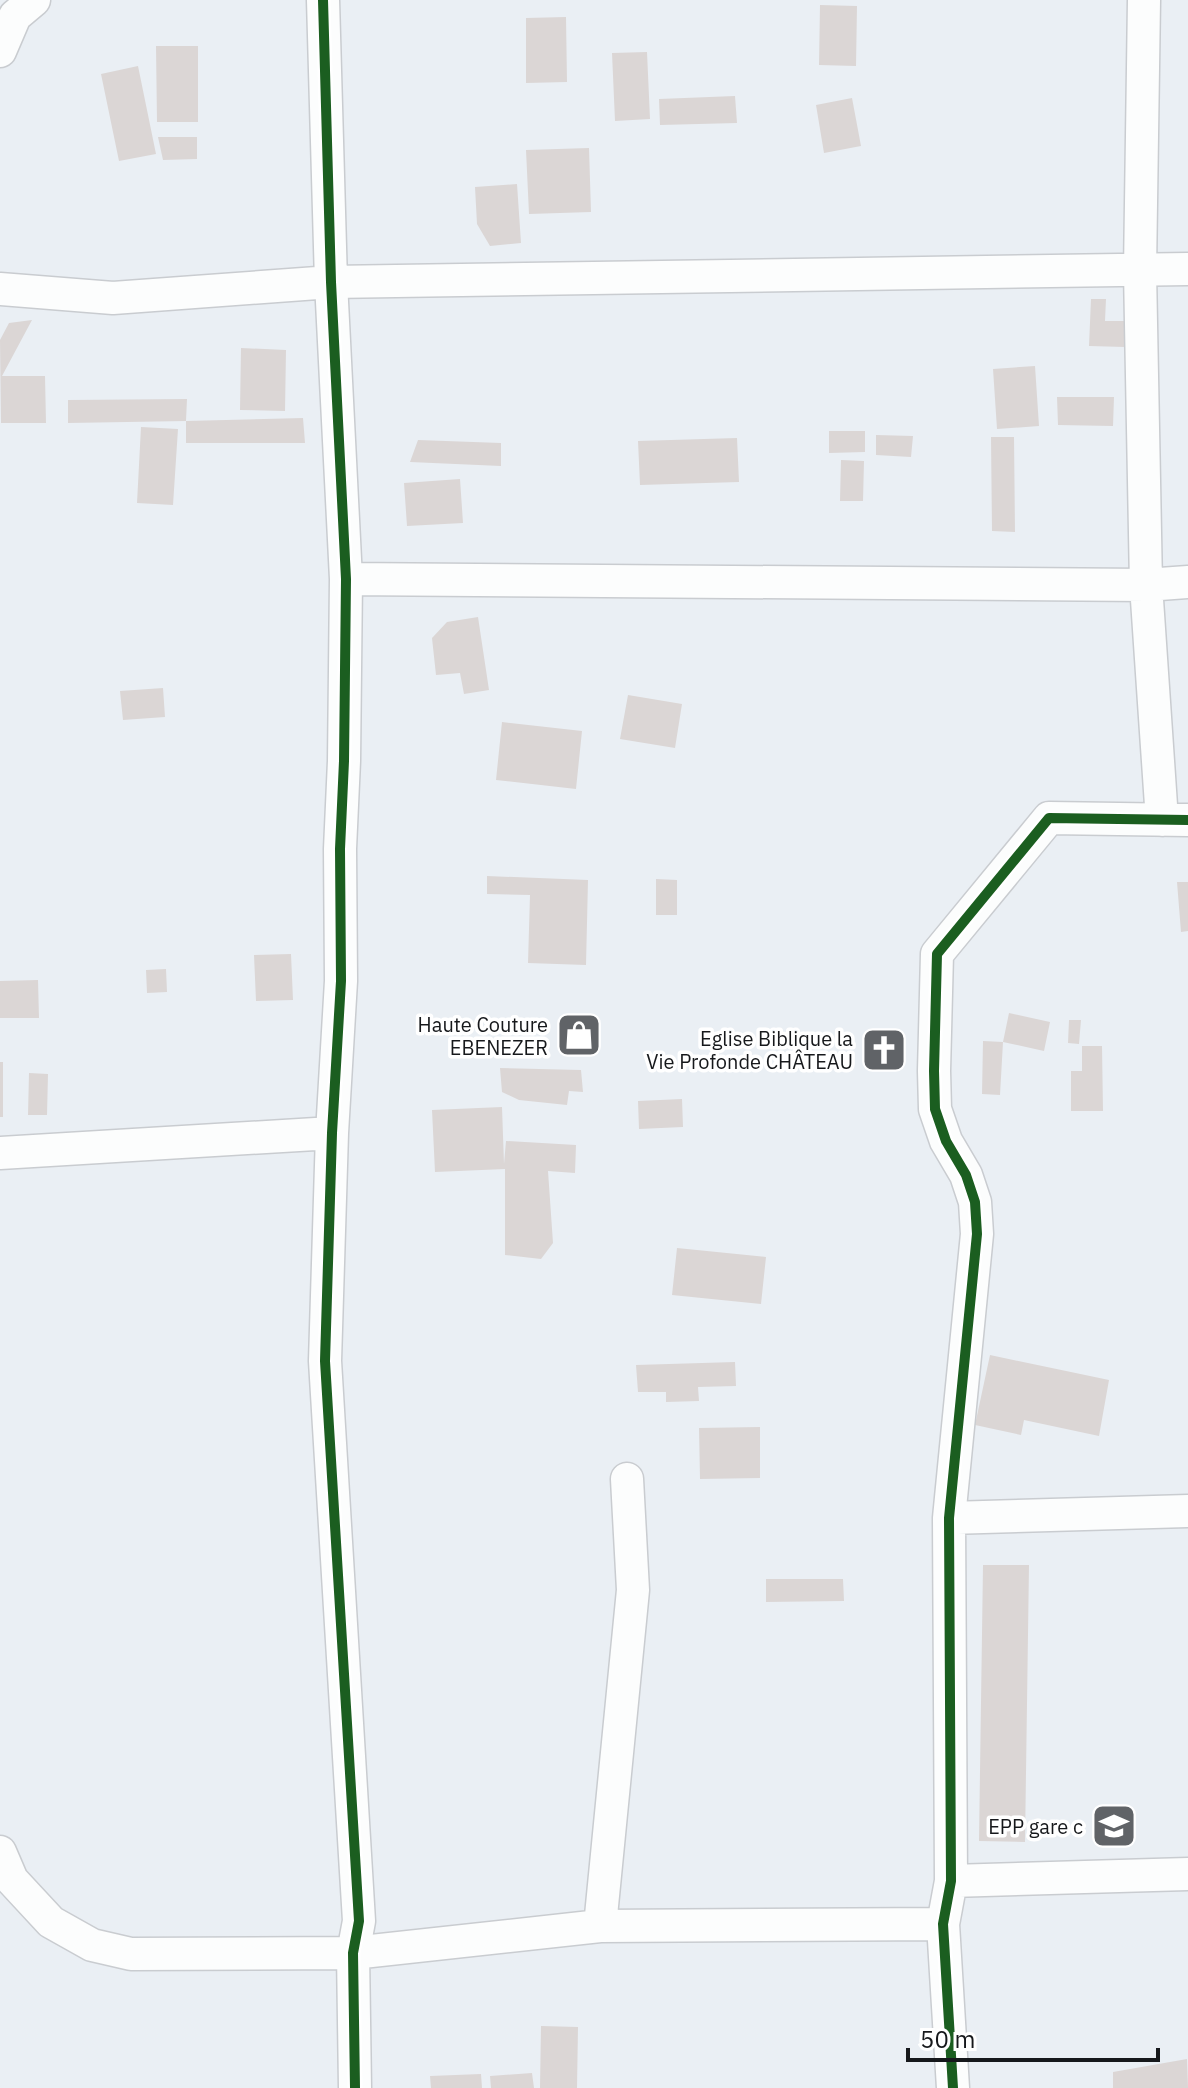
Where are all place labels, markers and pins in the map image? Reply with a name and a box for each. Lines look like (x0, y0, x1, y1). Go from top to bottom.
place label: Haute Couture EBENEZER (418, 1011, 548, 1061)
shop icon: Haute Couture EBENEZER (555, 1011, 603, 1059)
place label: Eglise Biblique la Vie Profonde CHÂTEAU (646, 1025, 853, 1075)
church icon: Eglise Biblique la Vie Profonde CHÂTEAU (860, 1026, 908, 1074)
school or university icon: EPP gare c (1090, 1802, 1138, 1850)
place label: EPP gare c (988, 1813, 1083, 1840)

